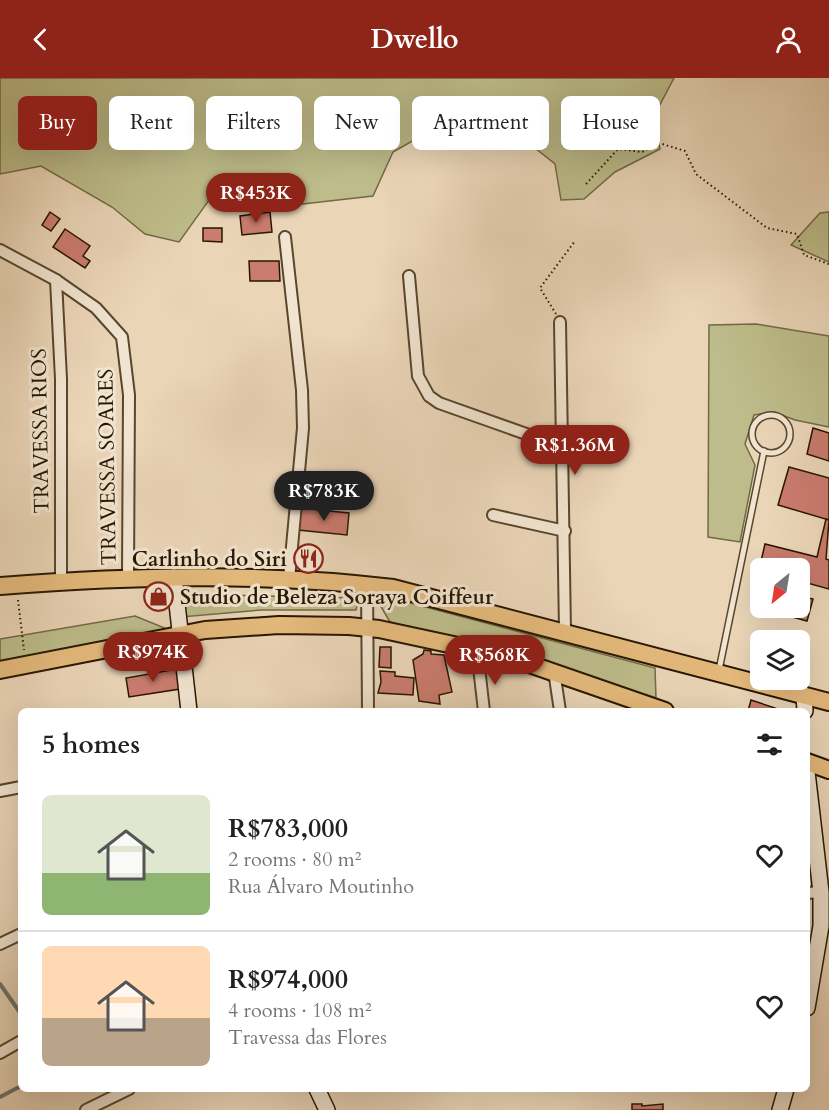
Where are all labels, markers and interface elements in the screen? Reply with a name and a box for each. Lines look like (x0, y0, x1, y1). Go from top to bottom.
text: Dwello (370, 21, 459, 58)
icon: back (24, 23, 57, 56)
icon: person (772, 23, 805, 56)
chip: Buy (18, 96, 97, 150)
chip: Rent (109, 96, 194, 150)
chip: Filters (206, 96, 302, 150)
chip: New (314, 96, 400, 150)
chip: Apartment (412, 96, 549, 150)
chip: House (561, 96, 660, 150)
pin: R$453K (207, 173, 305, 224)
text: R$453K (220, 179, 292, 206)
street label: TRAVESSA RIOS (25, 348, 56, 514)
street label: TRAVESSA SOARES (91, 368, 124, 566)
pin: R$1.36M (520, 425, 630, 476)
text: R$1.36M (535, 431, 615, 458)
pin: R$783K (275, 471, 373, 522)
text: R$783K (288, 477, 360, 504)
restaurant icon: Carlinho do Siri (292, 543, 324, 575)
place label: Carlinho do Siri (132, 545, 287, 574)
north arrow (750, 558, 810, 618)
map controls (750, 558, 810, 690)
shop icon: Studio de Beleza Soraya Coiffeur (143, 581, 175, 613)
place label: Studio de Beleza Soraya Coiffeur (180, 583, 494, 612)
button: layers (750, 630, 810, 690)
pin: R$974K (104, 632, 202, 683)
pin: R$568K (446, 635, 544, 686)
text: R$974K (117, 638, 189, 665)
text: R$568K (459, 641, 531, 668)
text: 5 homes (42, 727, 140, 762)
icon: filters (753, 728, 786, 761)
text: R$783,000 (228, 811, 348, 846)
icon: home (90, 819, 162, 891)
icon: heart (753, 839, 786, 872)
text: 2 rooms · 80 m² (228, 846, 361, 873)
text: Rua Álvaro Moutinho (228, 873, 414, 900)
text: R$974,000 (228, 962, 348, 997)
icon: home (90, 970, 162, 1042)
icon: heart (753, 990, 786, 1023)
text: 4 rooms · 108 m² (228, 997, 372, 1024)
text: Travessa das Flores (228, 1024, 387, 1051)

